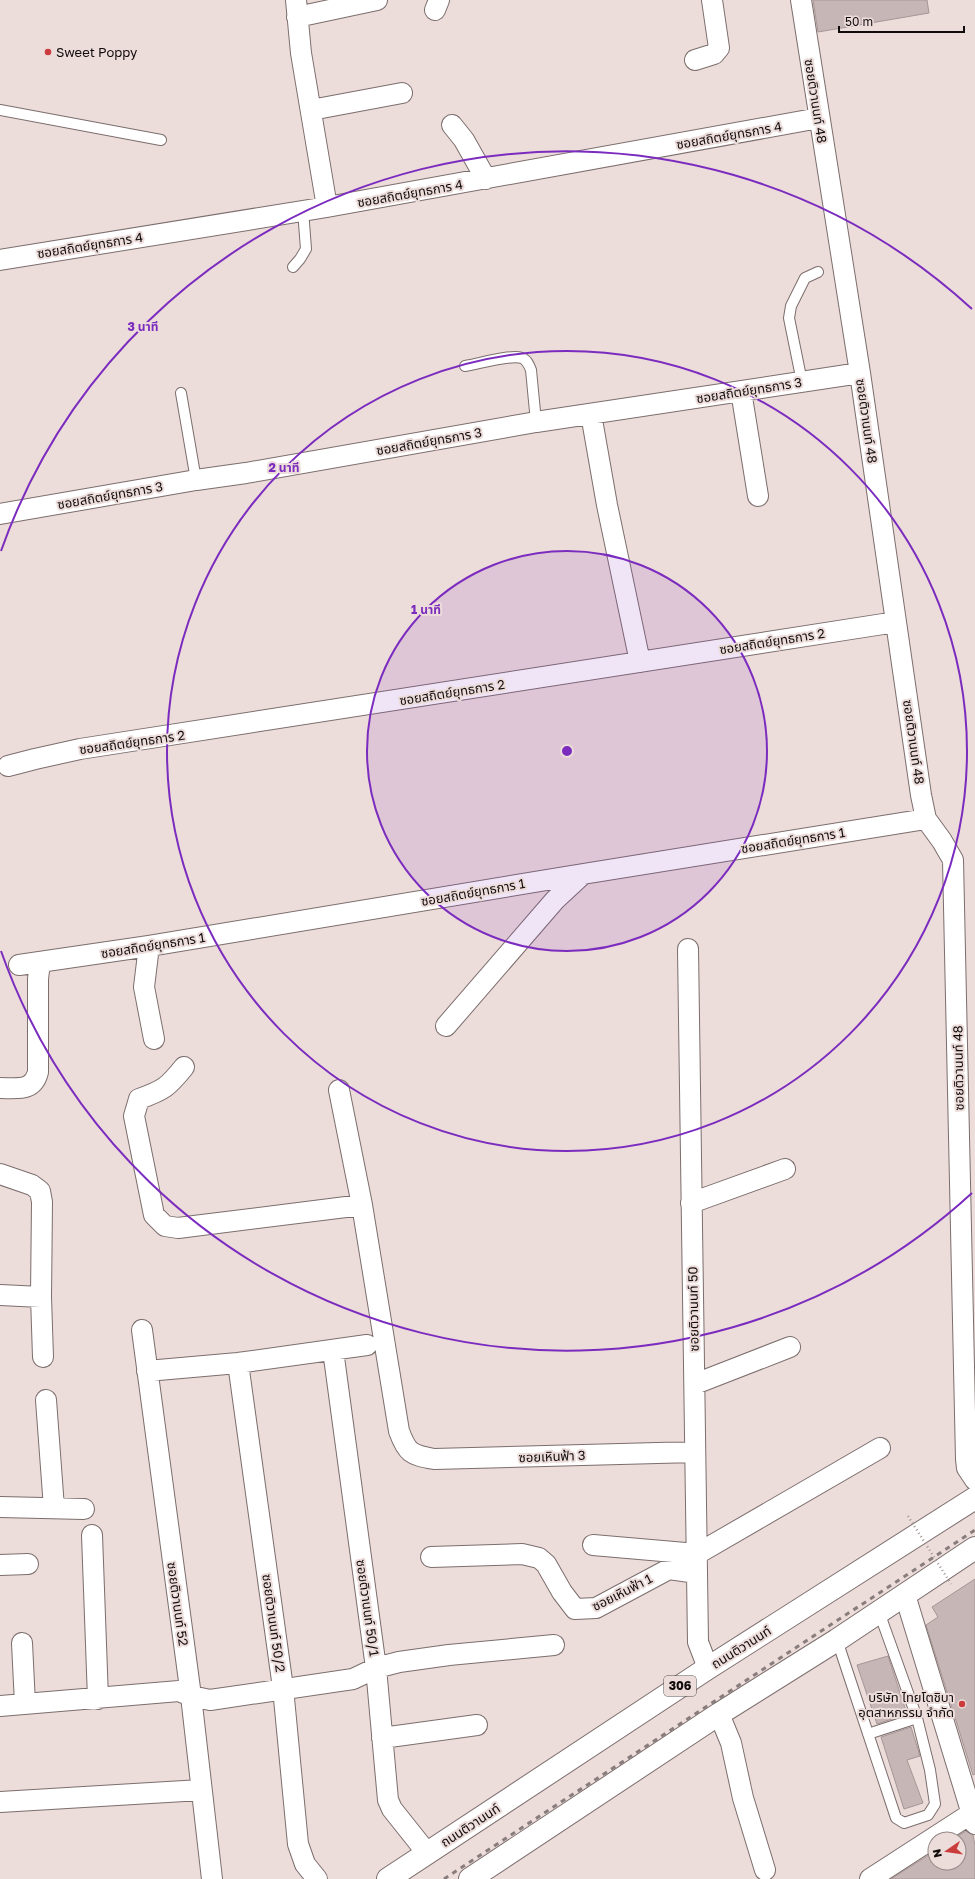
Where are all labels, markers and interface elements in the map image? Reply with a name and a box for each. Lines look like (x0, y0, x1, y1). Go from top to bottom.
scale bar (839, 8, 964, 34)
text: 50 m (845, 14, 873, 29)
place label: Sweet Poppy (56, 44, 138, 60)
marker: Sweet Poppy (43, 47, 53, 57)
street label: ซอยติวานนท์ 48 (801, 58, 831, 144)
street label: ซอยสถิตย์ยุทธการ 4 (675, 118, 783, 152)
street label: ซอยสถิตย์ยุทธการ 4 (356, 176, 464, 210)
street label: ซอยสถิตย์ยุทธการ 4 (36, 229, 144, 261)
text: 3 นาที (127, 319, 159, 334)
street label: ซอยสถิตย์ยุทธการ 3 (695, 374, 803, 406)
street label: ซอยติวานนท์ 48 (853, 378, 881, 464)
street label: ซอยสถิตย์ยุทธการ 3 (375, 424, 483, 458)
text: 2 นาที (268, 460, 300, 475)
street label: ซอยสถิตย์ยุทธการ 3 (56, 478, 164, 512)
text: 1 นาที (411, 602, 441, 617)
street label: ซอยสถิตย์ยุทธการ 2 (718, 625, 826, 657)
street label: ซอยสถิตย์ยุทธการ 2 (398, 676, 506, 708)
street label: ซอยติวานนท์ 48 (900, 699, 928, 785)
street label: ซอยสถิตย์ยุทธการ 2 (78, 727, 186, 757)
centre of rings (560, 744, 574, 758)
street label: ซอยสถิตย์ยุทธการ 1 (740, 824, 846, 856)
street label: ซอยสถิตย์ยุทธการ 1 (420, 875, 526, 909)
street label: ซอยสถิตย์ยุทธการ 1 (100, 929, 206, 961)
street label: ซอยติวานนท์ 48 (949, 1025, 967, 1111)
street label: ซอยติวานนท์ 50 (684, 1266, 702, 1352)
street label: ซอยเหินฟ้า 3 (518, 1447, 586, 1465)
street label: ซอยติวานนท์ 50/1 (353, 1559, 383, 1657)
street label: ซอยติวานนท์ 52 (164, 1561, 192, 1647)
street label: ซอยเหินฟ้า 1 (589, 1570, 655, 1614)
street label: ซอยติวานนท์ 50/2 (259, 1573, 289, 1673)
street label: ถนนติวานนท์ (708, 1622, 774, 1672)
road number: 306 (664, 1676, 696, 1696)
place label: บริษัท ไทยโตชิบา อุตสาหกรรม จำกัด (858, 1689, 954, 1720)
marker: บริษัท ไทยโตชิบา อุตสาหกรรม จำกัด (957, 1699, 967, 1709)
street label: ถนนติวานนท์ (437, 1800, 503, 1850)
north arrow (927, 1831, 967, 1871)
text: N (929, 1848, 944, 1859)

